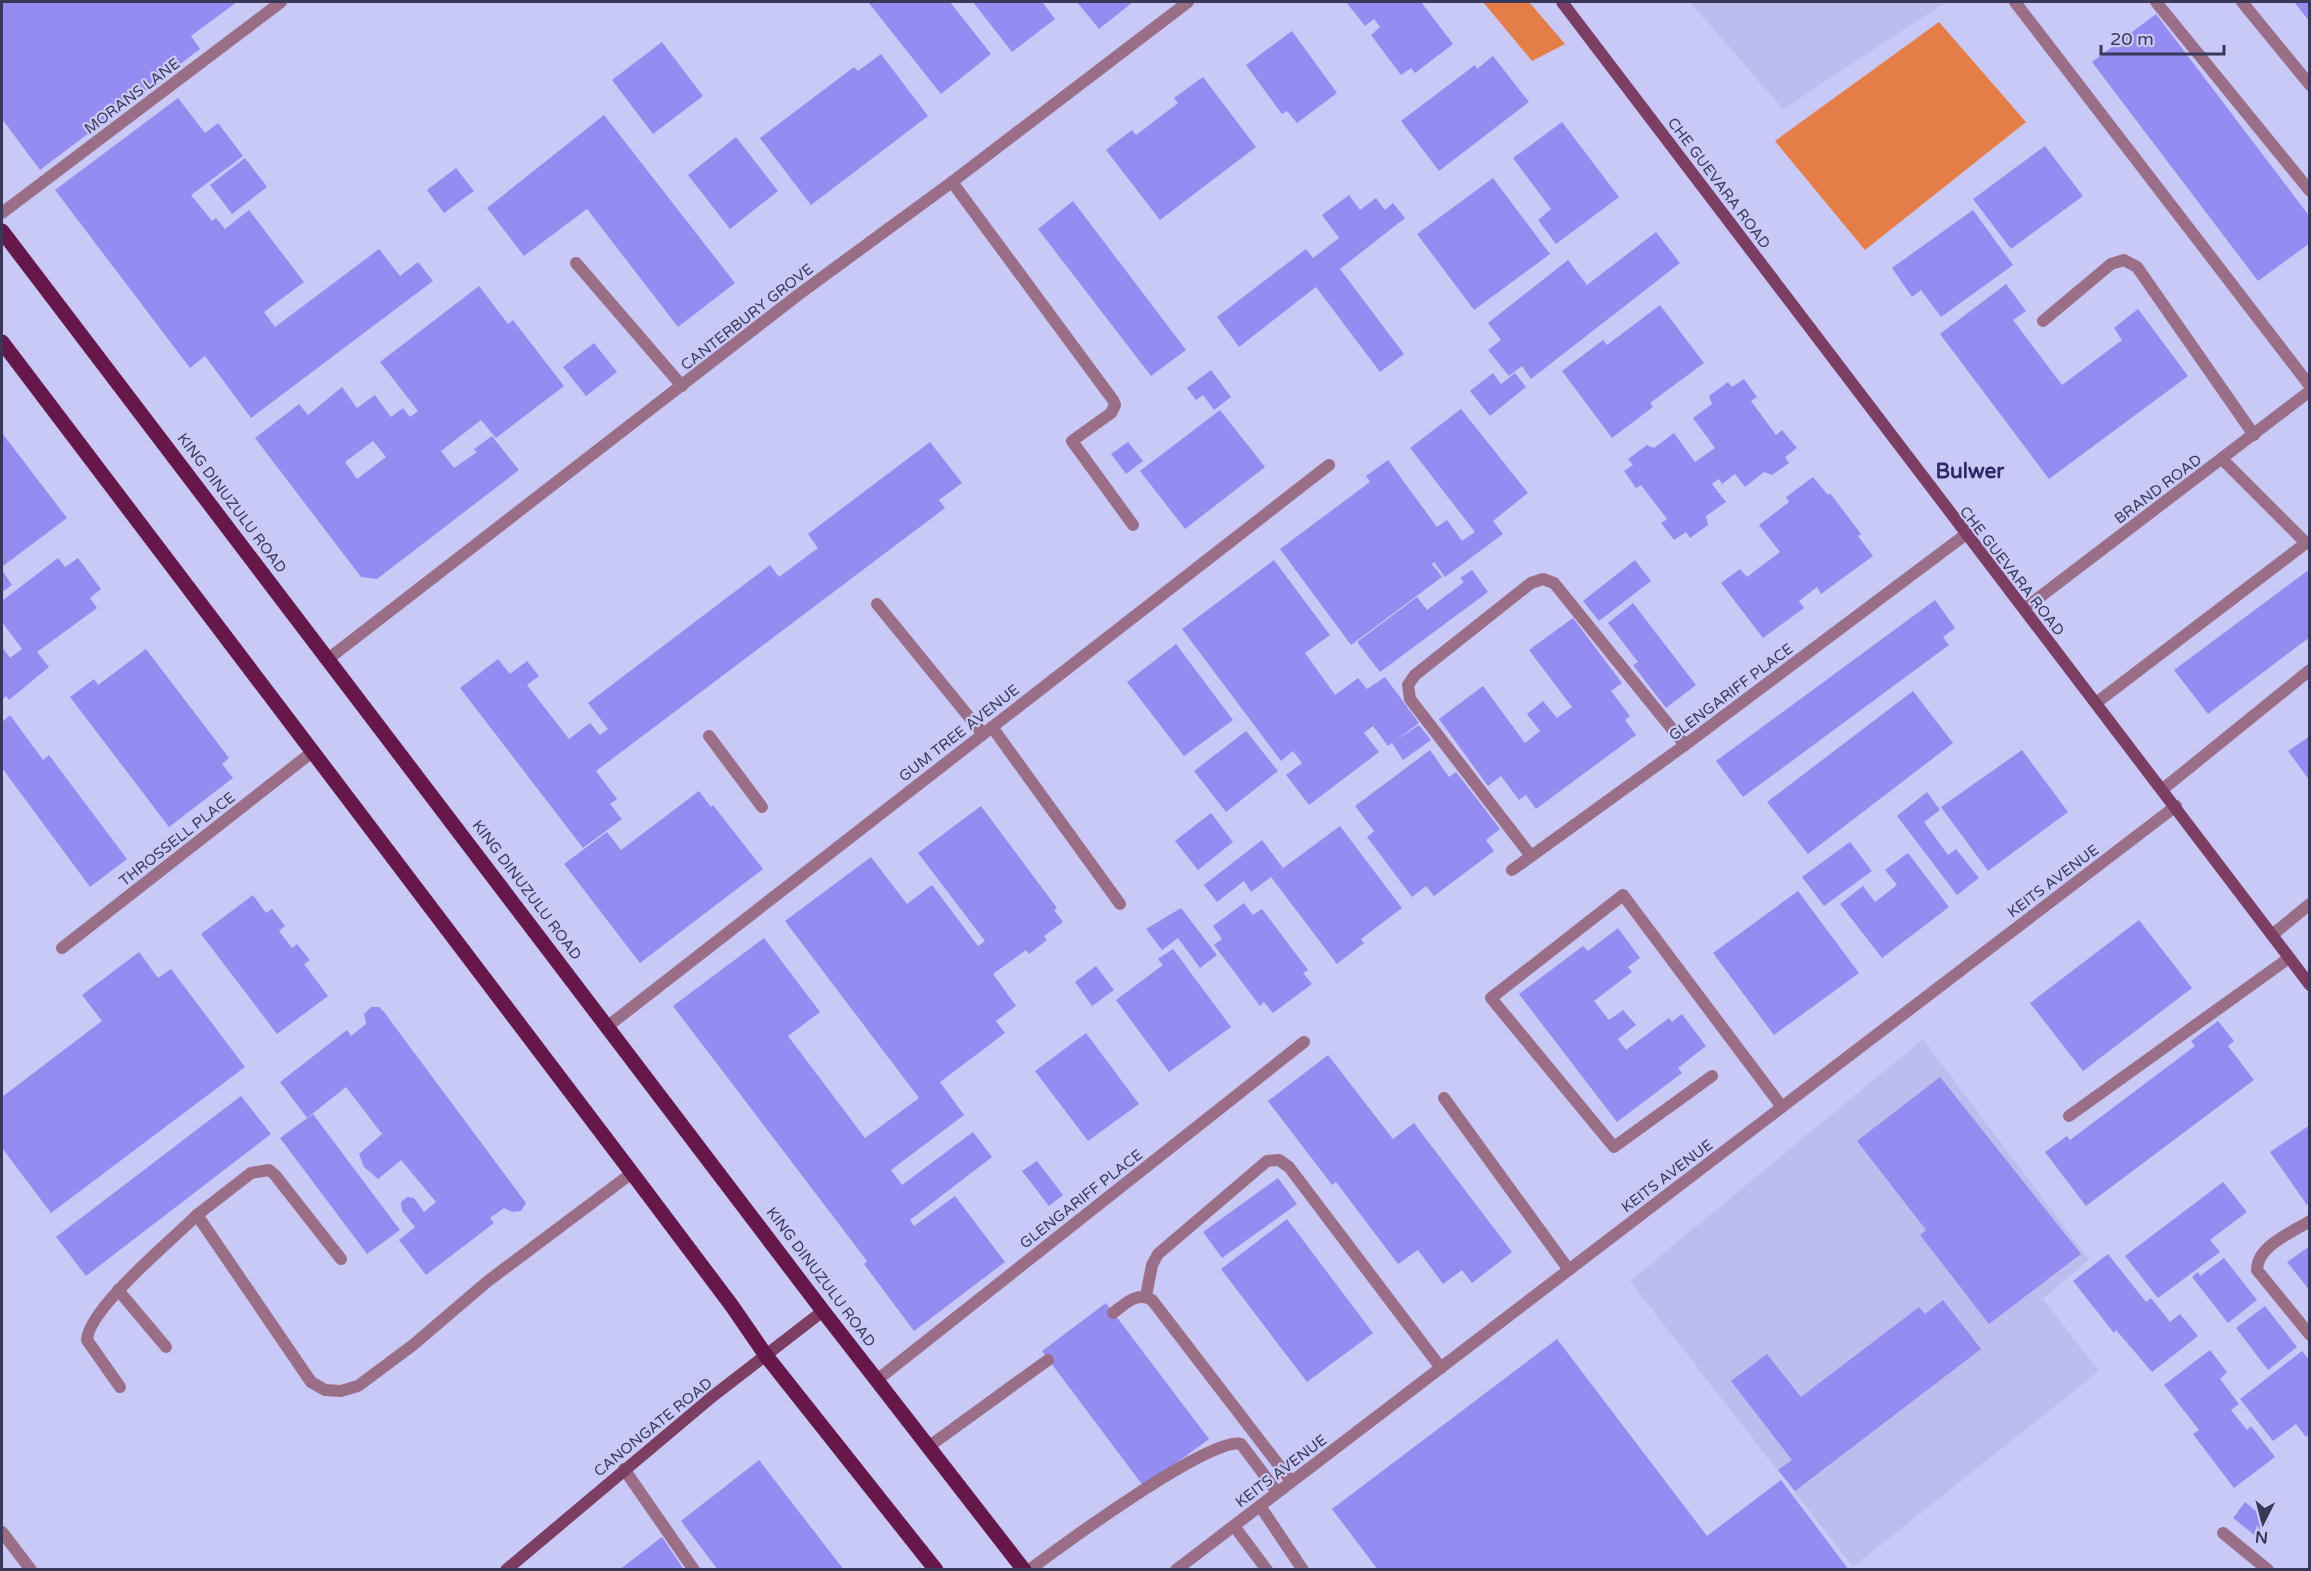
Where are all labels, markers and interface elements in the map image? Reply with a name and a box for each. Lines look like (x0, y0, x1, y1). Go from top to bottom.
scale bar (2101, 18, 2224, 56)
text: 20 m (2110, 28, 2154, 50)
street label: MORANS LANE (81, 54, 183, 138)
street label: CHE GUEVARA ROAD (1664, 114, 1774, 252)
street label: CANTERBURY GROVE (677, 260, 817, 374)
street label: KING DINUZULU ROAD (174, 430, 290, 576)
street label: BRAND ROAD (2111, 450, 2205, 528)
district label: Bulwer (1936, 459, 2005, 484)
street label: CHE GUEVARA ROAD (1956, 503, 2068, 639)
street label: GLENGARIFF PLACE (1665, 639, 1797, 745)
street label: GUM TREE AVENUE (895, 681, 1023, 785)
street label: THROSSELL PLACE (116, 788, 238, 890)
street label: KING DINUZULU ROAD (469, 817, 585, 963)
street label: KEITS AVENUE (2004, 841, 2102, 921)
street label: KEITS AVENUE (1618, 1136, 1716, 1216)
street label: GLENGARIFF PLACE (1016, 1146, 1146, 1252)
street label: KING DINUZULU ROAD (763, 1204, 879, 1350)
street label: CANONGATE ROAD (590, 1374, 716, 1480)
street label: KEITS AVENUE (1232, 1431, 1330, 1511)
north arrow (2233, 1493, 2293, 1553)
text: N (2254, 1526, 2269, 1548)

